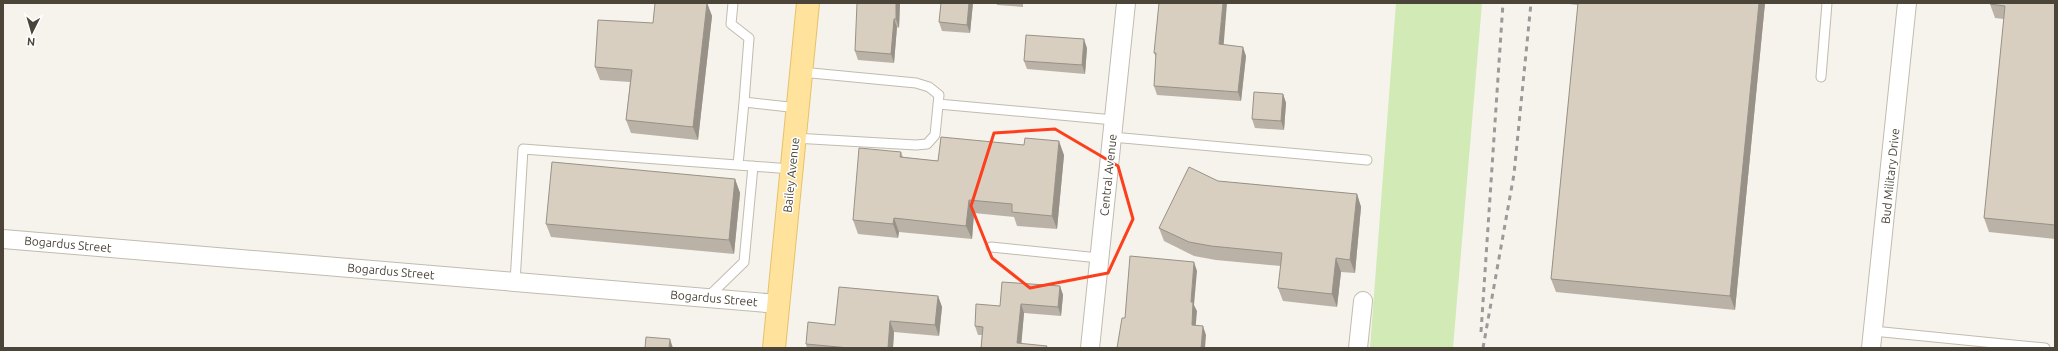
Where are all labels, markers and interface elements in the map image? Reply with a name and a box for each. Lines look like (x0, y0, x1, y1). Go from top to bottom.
north arrow (12, 12, 52, 52)
text: N (27, 36, 36, 48)
street label: Bud Military Drive (1879, 127, 1901, 225)
street label: Central Avenue (1097, 133, 1119, 217)
street label: Bailey Avenue (781, 137, 801, 213)
street label: Bogardus Street (24, 234, 112, 254)
street label: Bogardus Street (347, 261, 435, 281)
street label: Bogardus Street (670, 288, 758, 308)

